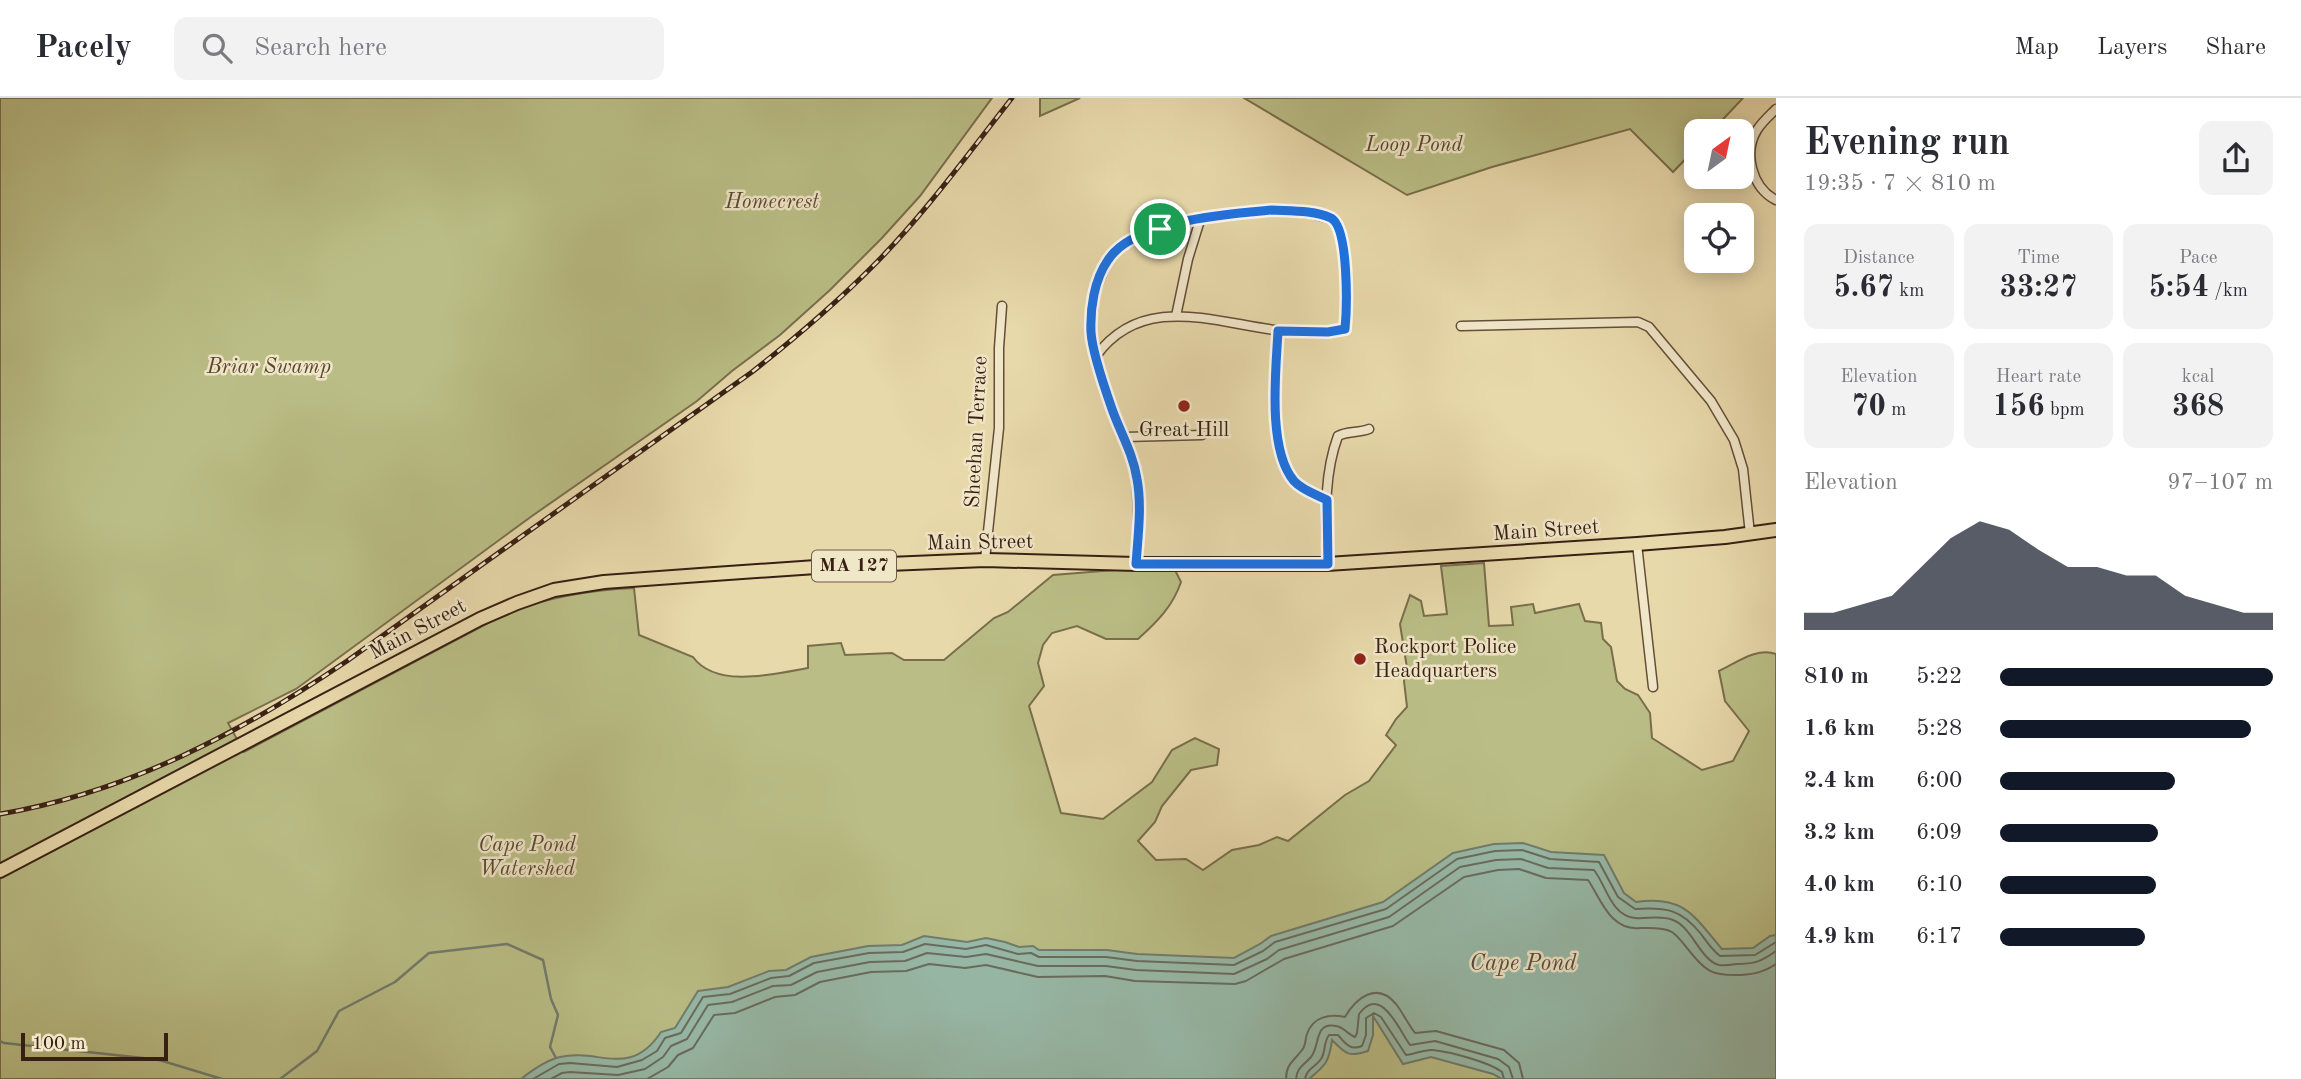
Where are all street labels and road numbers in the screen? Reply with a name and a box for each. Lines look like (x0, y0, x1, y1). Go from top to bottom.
street label: Sheehan Terrace (963, 355, 991, 509)
street label: Main Street (1492, 517, 1600, 545)
street label: Main Street (927, 532, 1033, 554)
road number: MA 127 (812, 551, 896, 582)
street label: Main Street (366, 596, 470, 664)

